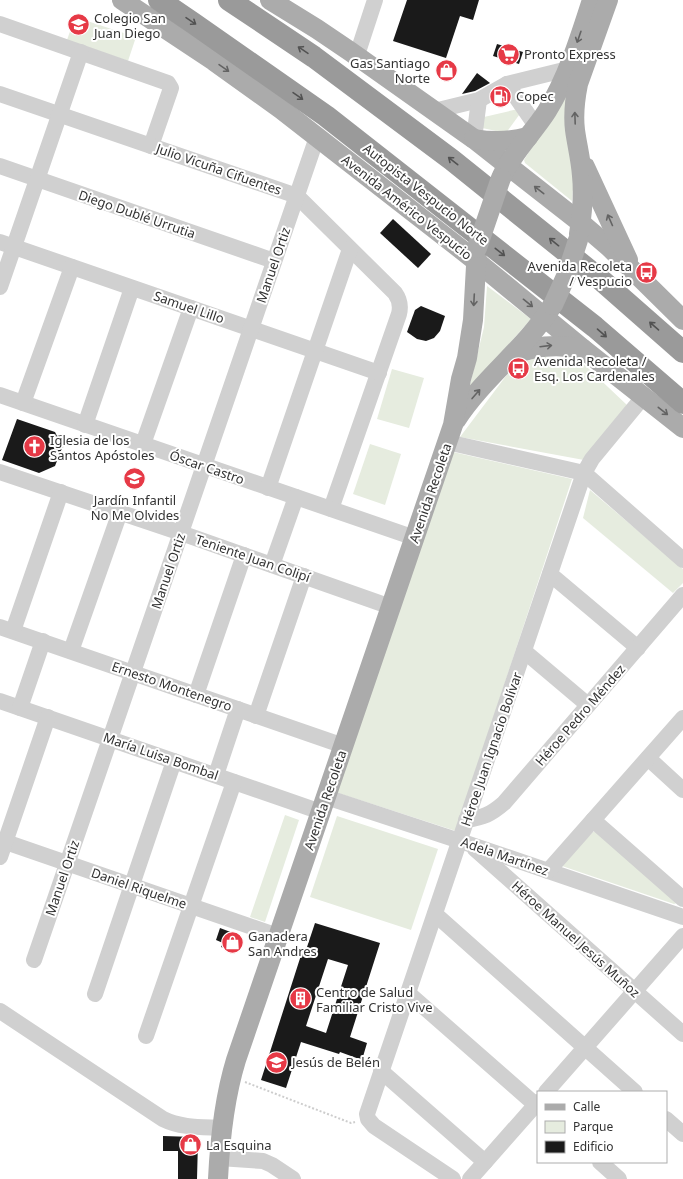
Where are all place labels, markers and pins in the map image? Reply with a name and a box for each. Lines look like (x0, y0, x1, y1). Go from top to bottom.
place label: Colegio San Juan Diego (92, 9, 166, 42)
school or university icon: Colegio San Juan Diego (65, 12, 91, 38)
supermarket icon: Pronto Express (495, 41, 521, 67)
place label: Pronto Express (524, 45, 616, 63)
place label: Gas Santiago Norte (350, 54, 430, 87)
shop icon: Gas Santiago Norte (433, 57, 459, 83)
fuel station icon: Copec (488, 83, 514, 109)
place label: Copec (516, 87, 554, 105)
place label: Avenida Recoleta / Vespucio (528, 257, 632, 290)
bus stop icon: Avenida Recoleta / Vespucio (634, 260, 660, 286)
place label: Avenida Recoleta / Esq. Los Cardenales (534, 352, 655, 385)
bus stop icon: Avenida Recoleta / Esq. Los Cardenales (505, 355, 531, 381)
place label: Iglesia de los Santos Apóstoles (50, 431, 155, 464)
church icon: Iglesia de los Santos Apóstoles (22, 434, 48, 460)
school or university icon: Jardín Infantil No Me Olvides (122, 465, 148, 491)
place label: Jardín Infantil No Me Olvides (91, 491, 179, 524)
place label: Ganadera San Andres (248, 927, 317, 960)
shop icon: Ganadera San Andres (220, 930, 246, 956)
place label: Centro de Salud Familiar Cristo Vive (316, 983, 433, 1016)
building icon: Centro de Salud Familiar Cristo Vive (288, 986, 314, 1012)
school or university icon: Jesús de Belén (263, 1049, 289, 1075)
place label: Jesús de Belén (290, 1053, 380, 1071)
shop icon: La Esquina (178, 1132, 204, 1158)
place label: La Esquina (206, 1136, 272, 1154)

